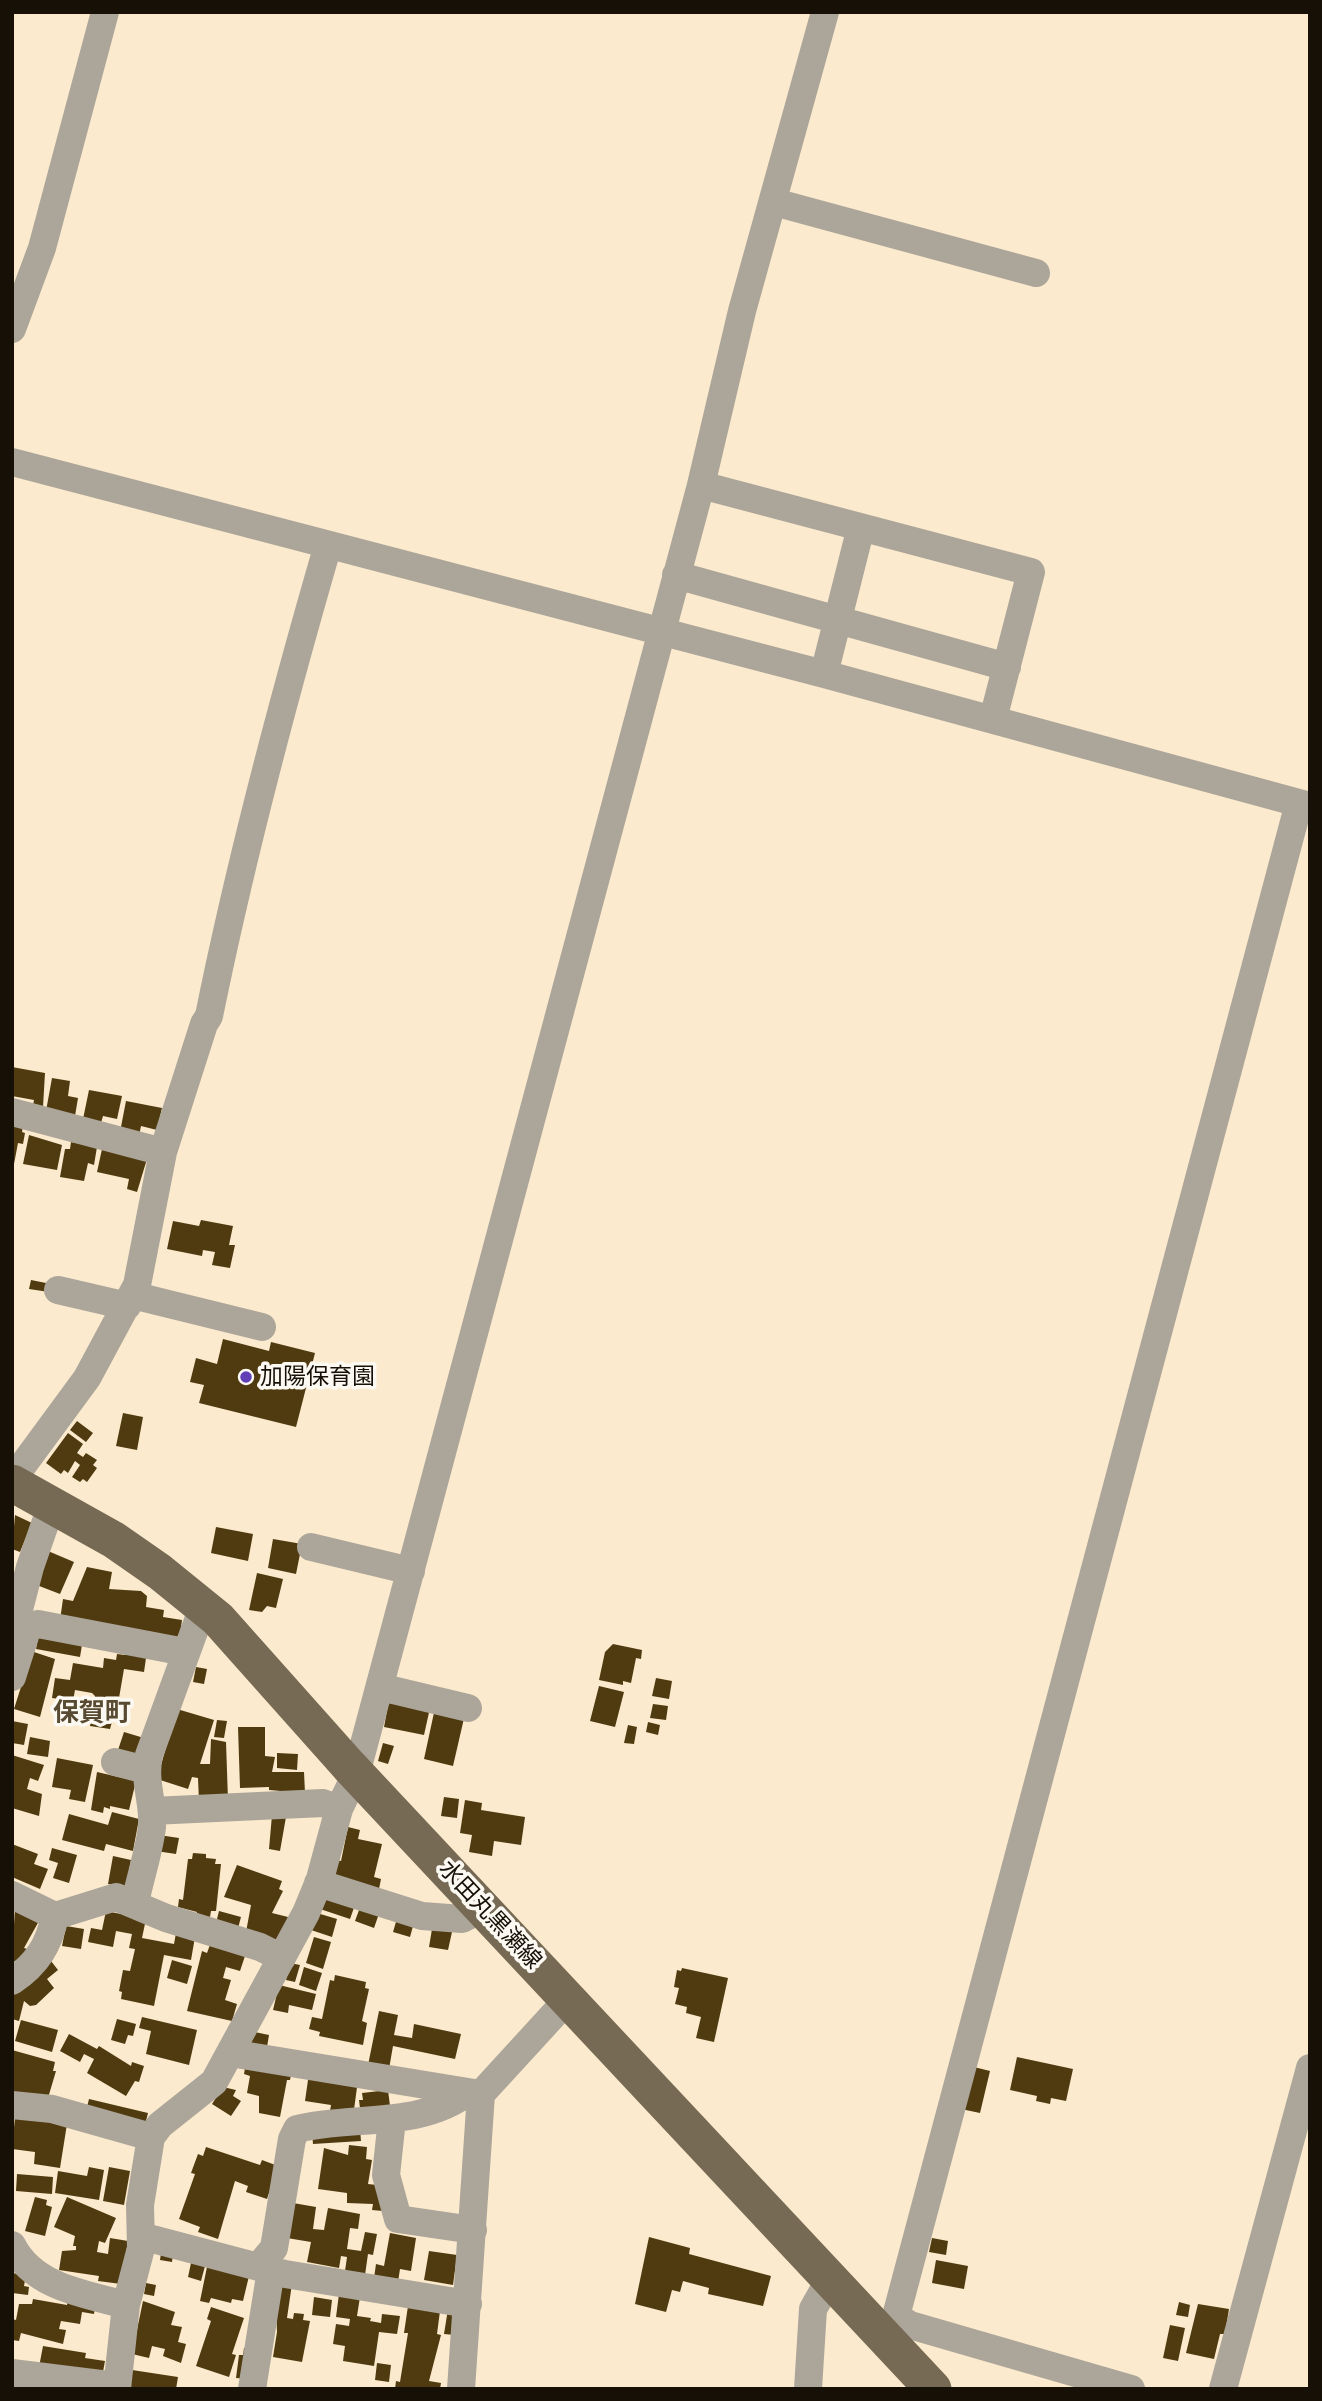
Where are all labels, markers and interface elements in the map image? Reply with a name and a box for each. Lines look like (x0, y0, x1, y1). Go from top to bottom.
place label: 加陽保育園 (260, 1363, 375, 1391)
marker: 加陽保育園 (238, 1369, 254, 1385)
district label: 保賀町 (53, 1697, 131, 1729)
street label: 水田丸黒瀬線 (433, 1855, 547, 1975)

